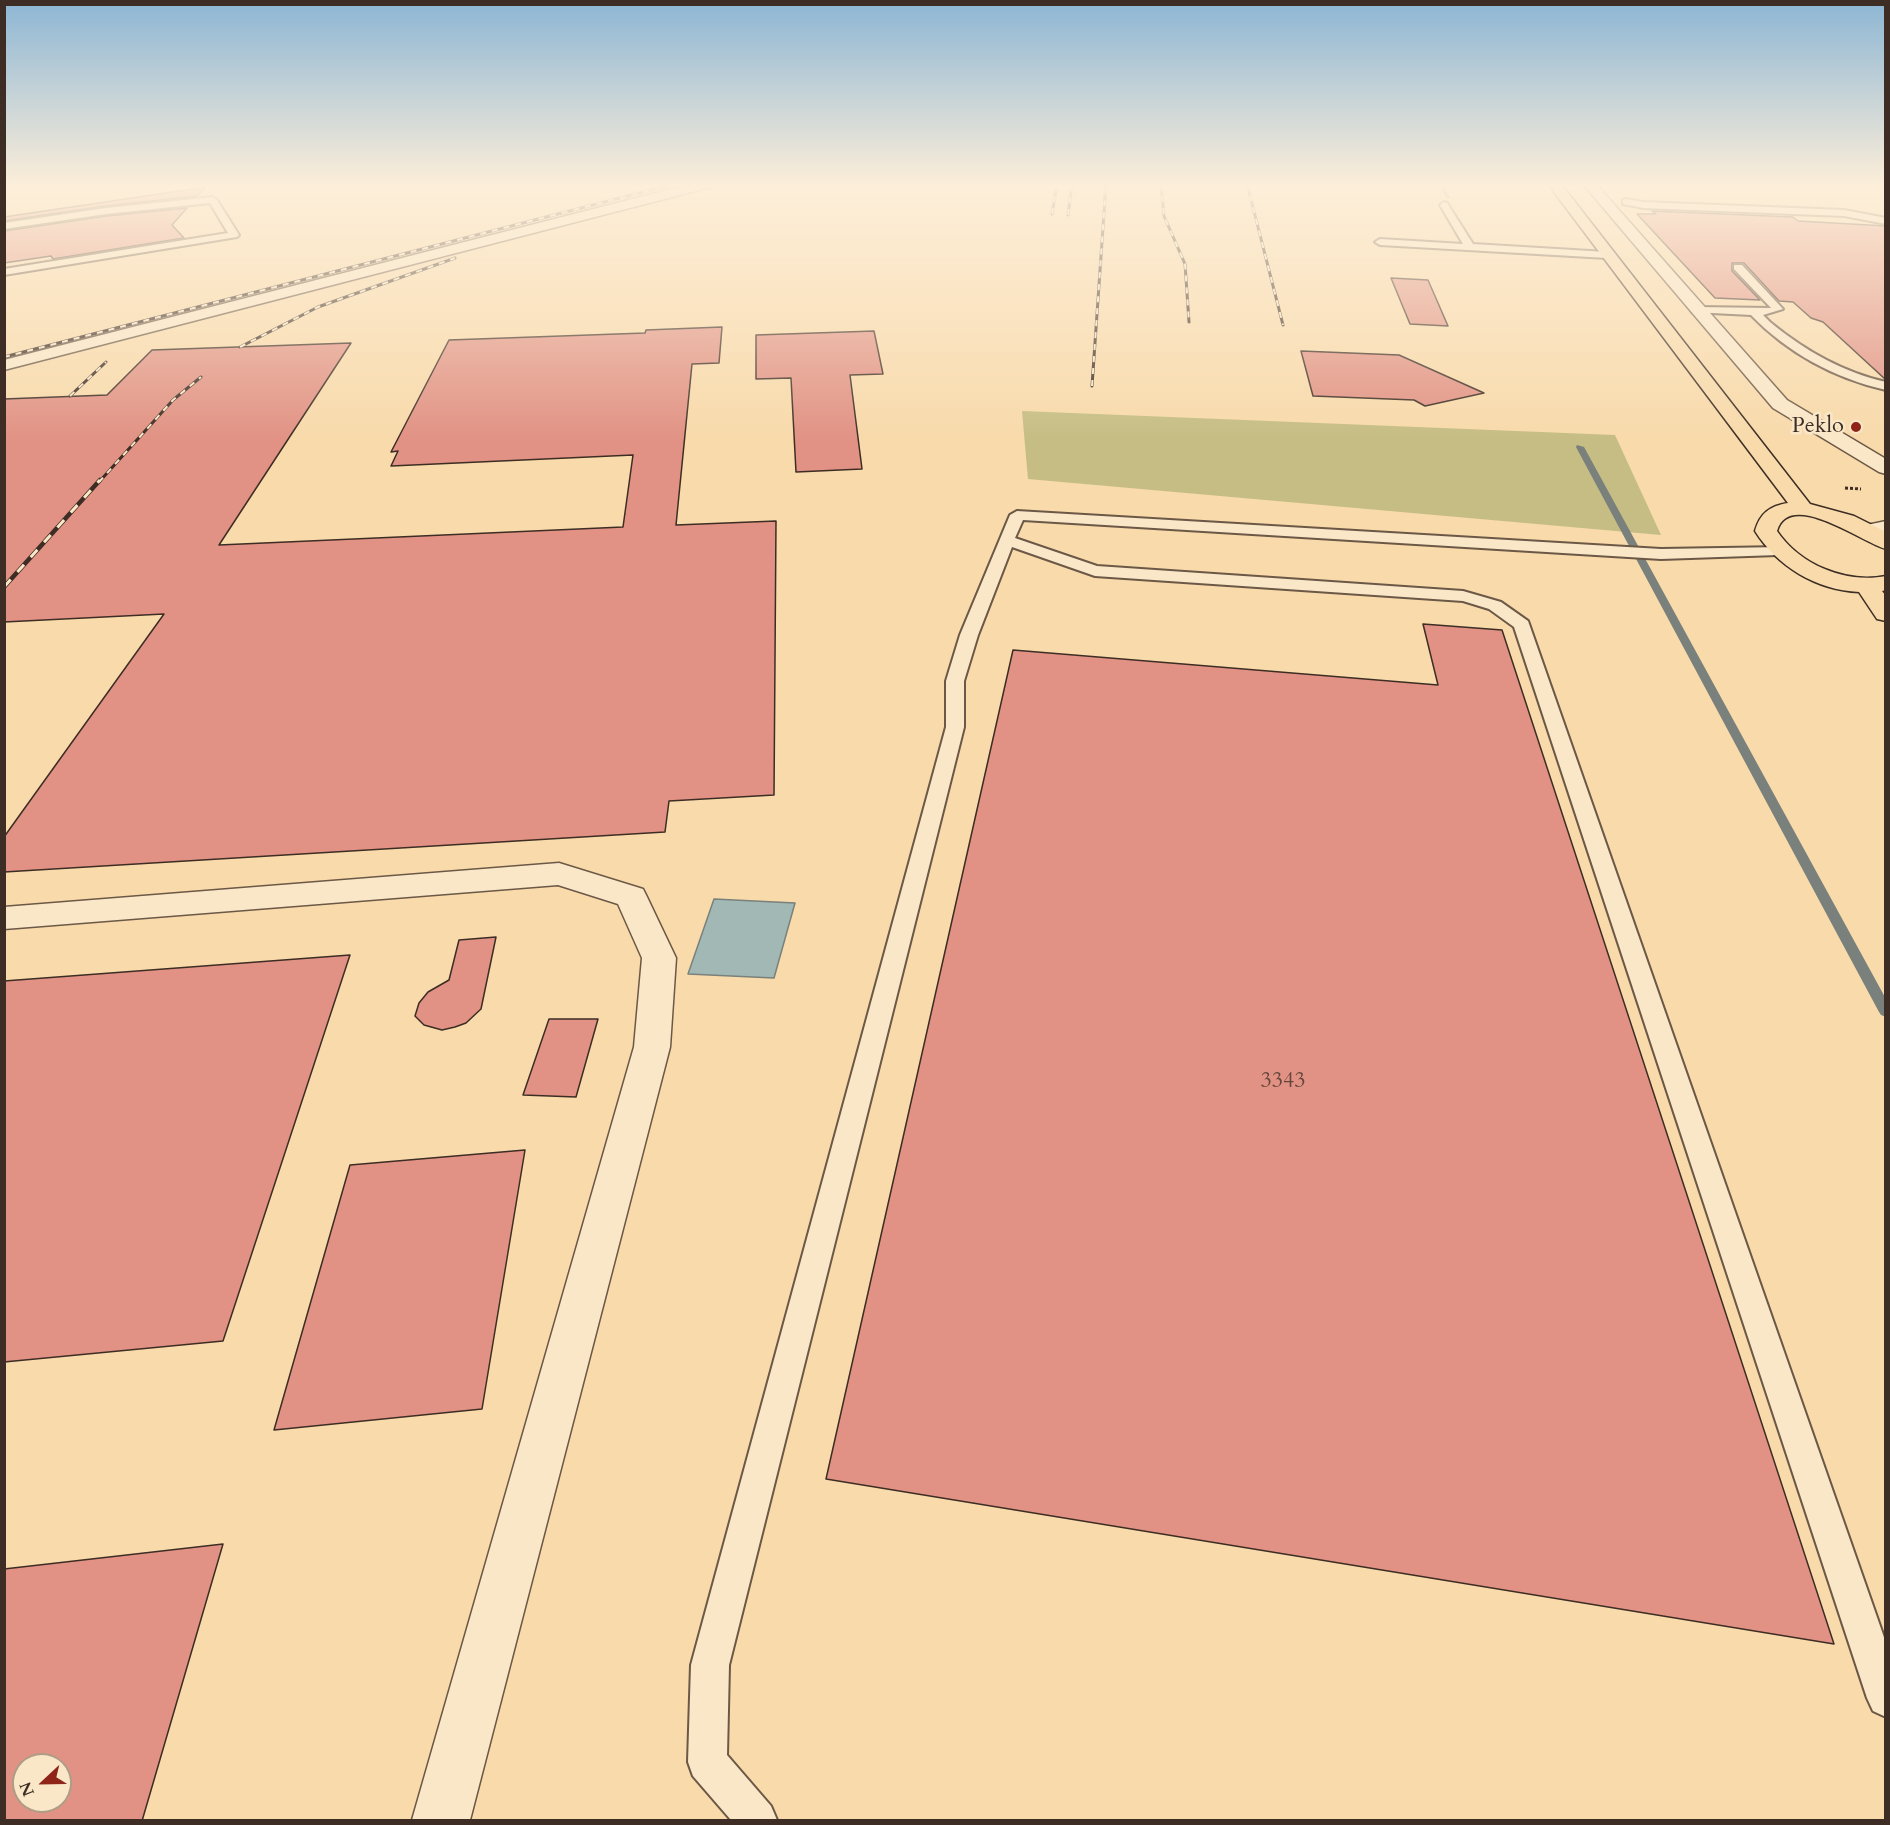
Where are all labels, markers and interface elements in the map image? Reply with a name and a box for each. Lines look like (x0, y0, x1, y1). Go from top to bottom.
place label: Peklo (1792, 414, 1844, 440)
marker: Peklo (1849, 420, 1863, 434)
house number: 3343 (1260, 1069, 1306, 1095)
north arrow (12, 1753, 72, 1813)
text: N (14, 1778, 40, 1800)

